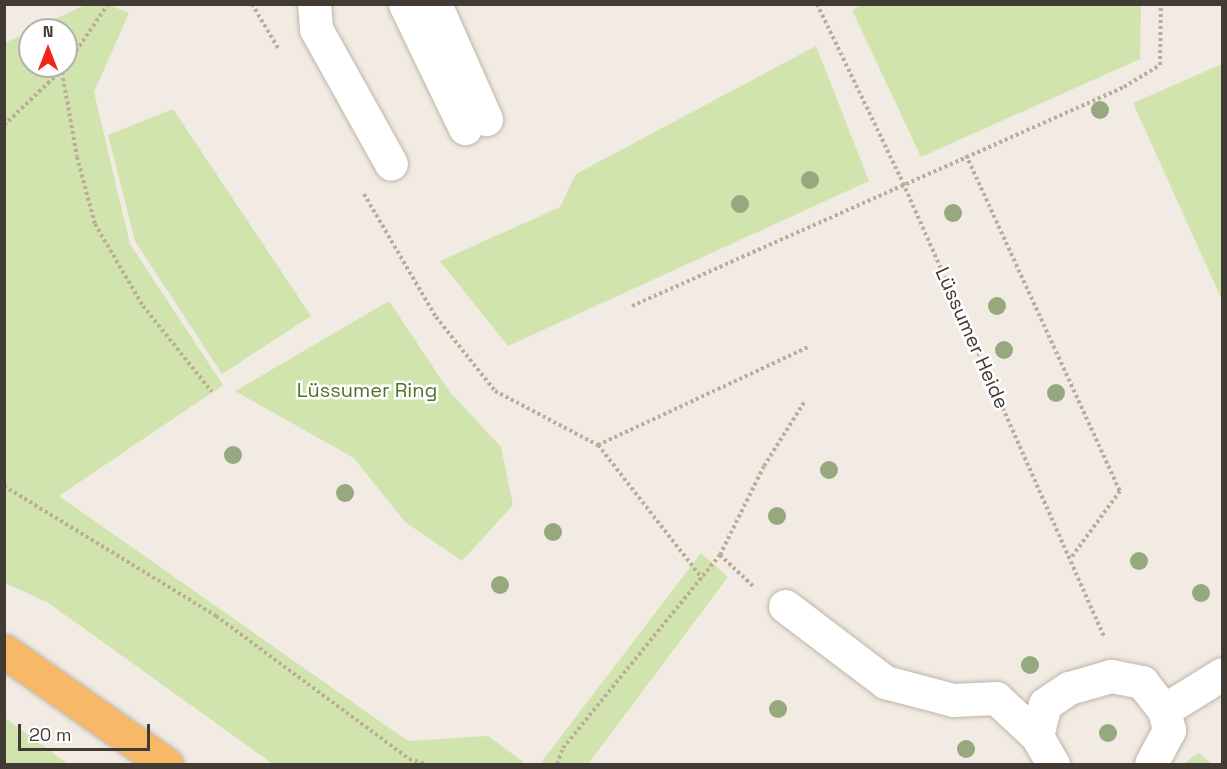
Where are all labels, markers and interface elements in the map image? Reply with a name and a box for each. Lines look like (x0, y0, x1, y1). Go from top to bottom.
north arrow (18, 18, 78, 78)
text: N (43, 21, 53, 42)
street label: Lüssumer Heide (930, 263, 1014, 413)
park label: Lüssumer Ring (297, 378, 437, 402)
scale bar (21, 712, 153, 750)
text: 20 m (29, 723, 72, 746)

